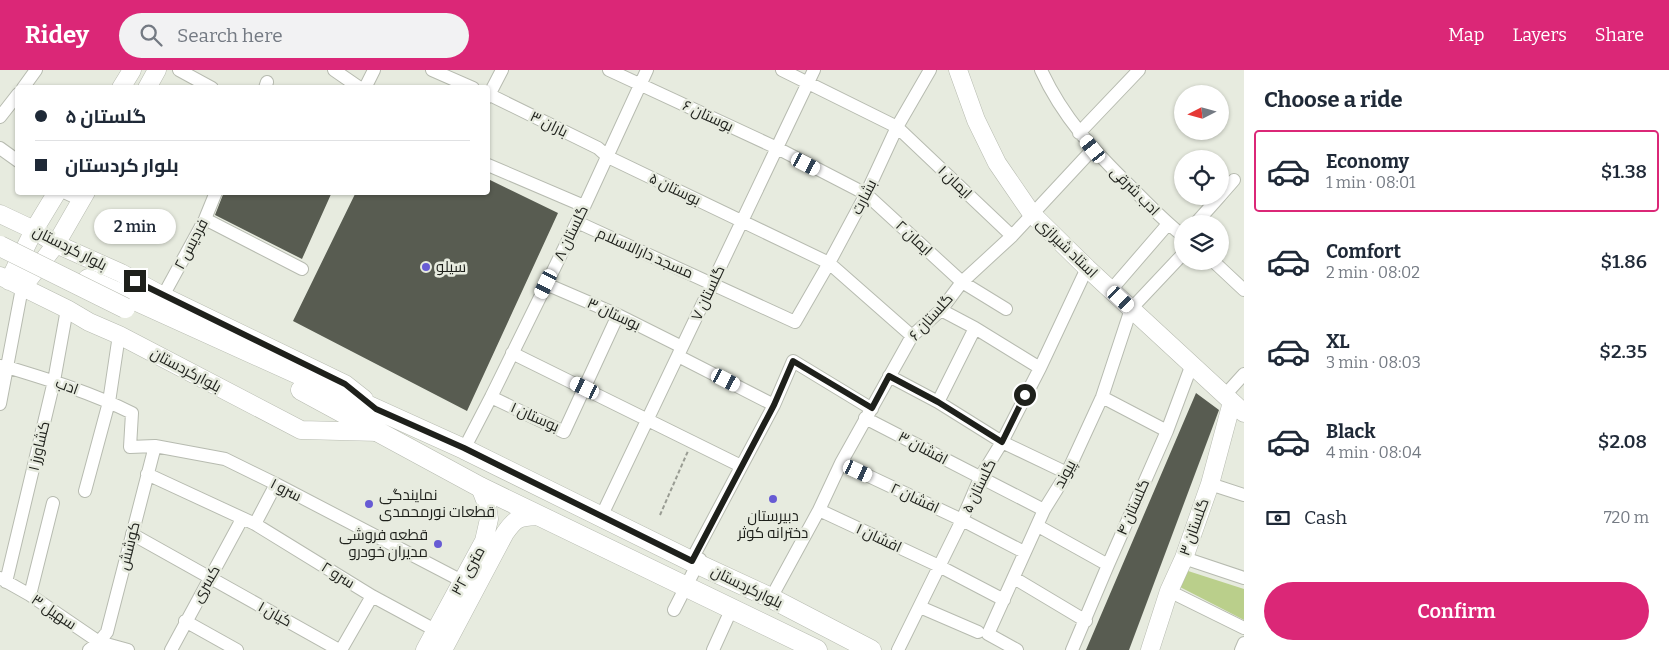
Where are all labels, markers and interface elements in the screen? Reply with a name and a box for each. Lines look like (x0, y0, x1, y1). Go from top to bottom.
search box (119, 13, 469, 58)
text: Ridey (25, 21, 89, 49)
icon: search (137, 21, 165, 49)
text: Search here (177, 24, 283, 47)
text: Map (1448, 24, 1484, 46)
text: Layers (1512, 24, 1567, 46)
text: Share (1595, 24, 1644, 46)
north arrow (1174, 85, 1229, 140)
map controls (1174, 85, 1229, 270)
text: Choose a ride (1264, 86, 1403, 113)
street label: بوستان ۶ (679, 96, 736, 136)
text: گلستان ۵ (65, 105, 146, 128)
street label: باران ۳ (527, 107, 571, 142)
car (1077, 133, 1108, 165)
icon: car (1266, 149, 1311, 194)
button: locate (1174, 150, 1229, 205)
text: Economy (1326, 150, 1409, 173)
car (789, 151, 822, 177)
text: بلوار کردستان (65, 154, 179, 177)
text: $1.38 (1601, 160, 1647, 183)
street label: ایمان ۱ (934, 162, 976, 203)
street label: ادب شرقی (1106, 163, 1163, 220)
street label: بوستان ۵ (646, 169, 704, 210)
text: 1 min · 08:01 (1326, 173, 1416, 192)
street label: بشارت (848, 176, 880, 218)
street label: گلستان ۸ (550, 203, 593, 264)
callout: 2 min (94, 208, 176, 244)
street label: استاد شیرازی (1032, 214, 1101, 282)
button: layers (1174, 215, 1229, 270)
street label: فردیس ۲ (170, 216, 213, 273)
text: 2 min (114, 217, 156, 236)
street label: ایمان ۲ (891, 217, 936, 260)
street label: بلوار کردستان (30, 222, 110, 275)
street label: مسجد دارالاسلام (594, 224, 696, 283)
icon: car (1266, 239, 1311, 284)
text: Comfort (1326, 240, 1401, 263)
text: $1.86 (1600, 250, 1647, 273)
place label: سیلو (436, 258, 466, 276)
marker: سیلو (420, 261, 432, 273)
street label: گلستان ۷ (687, 263, 729, 324)
text: 2 min · 08:02 (1326, 263, 1420, 282)
car (532, 267, 559, 301)
route end (124, 270, 146, 292)
car (1104, 283, 1137, 315)
street label: گلستان ۶ (905, 290, 957, 345)
street label: بوستان ۳ (584, 294, 644, 335)
icon: car (1266, 329, 1311, 374)
text: XL (1326, 330, 1350, 353)
text: $2.35 (1599, 340, 1647, 363)
street label: بلوارکردستان (147, 344, 224, 397)
text: 3 min · 08:03 (1326, 353, 1421, 372)
car (709, 367, 742, 393)
street label: ادب (53, 374, 81, 398)
car (568, 375, 601, 401)
route start (1014, 384, 1036, 406)
street label: بوستان ۱ (507, 398, 562, 437)
street label: کشاورز ۱ (25, 419, 53, 473)
icon: car (1266, 419, 1311, 464)
text: Black (1326, 420, 1376, 443)
street label: افشان ۳ (895, 427, 951, 469)
text: $2.08 (1598, 430, 1647, 453)
text: 4 min · 08:04 (1326, 443, 1421, 462)
street label: گلستان ۵ (958, 456, 1001, 516)
street label: پیوند (1050, 457, 1081, 492)
car (841, 458, 874, 484)
street label: سرو ۱ (267, 475, 305, 505)
street label: گلستان ۴ (1113, 476, 1154, 538)
street label: افشان ۲ (887, 479, 942, 518)
place label: نمایندگی قطعات نورمحمدی (379, 486, 495, 522)
marker: دبیرستان دخترانه کوثر (767, 493, 779, 505)
street label: گلستان ۳ (1175, 496, 1214, 558)
marker: نمایندگی قطعات نورمحمدی (363, 498, 375, 510)
icon: cash (1264, 504, 1292, 532)
text: Cash (1304, 506, 1347, 529)
place label: دبیرستان دخترانه کوثر (737, 507, 808, 542)
text: 720 m (1604, 508, 1649, 527)
street label: کوشش (114, 520, 145, 572)
street label: افشان ۱ (853, 520, 905, 557)
place label: قطعه فروشی مدیران خودرو (339, 526, 428, 562)
marker: قطعه فروشی مدیران خودرو (432, 538, 444, 550)
street label: ۳۲ متری (447, 543, 490, 599)
street label: سرو ۲ (318, 558, 358, 592)
street label: کسری (188, 562, 225, 606)
street label: بلوارکردستان (708, 562, 786, 613)
button: Confirm (1264, 582, 1649, 640)
street label: سهیل ۳ (28, 590, 80, 634)
street label: کیان ۱ (254, 597, 295, 631)

